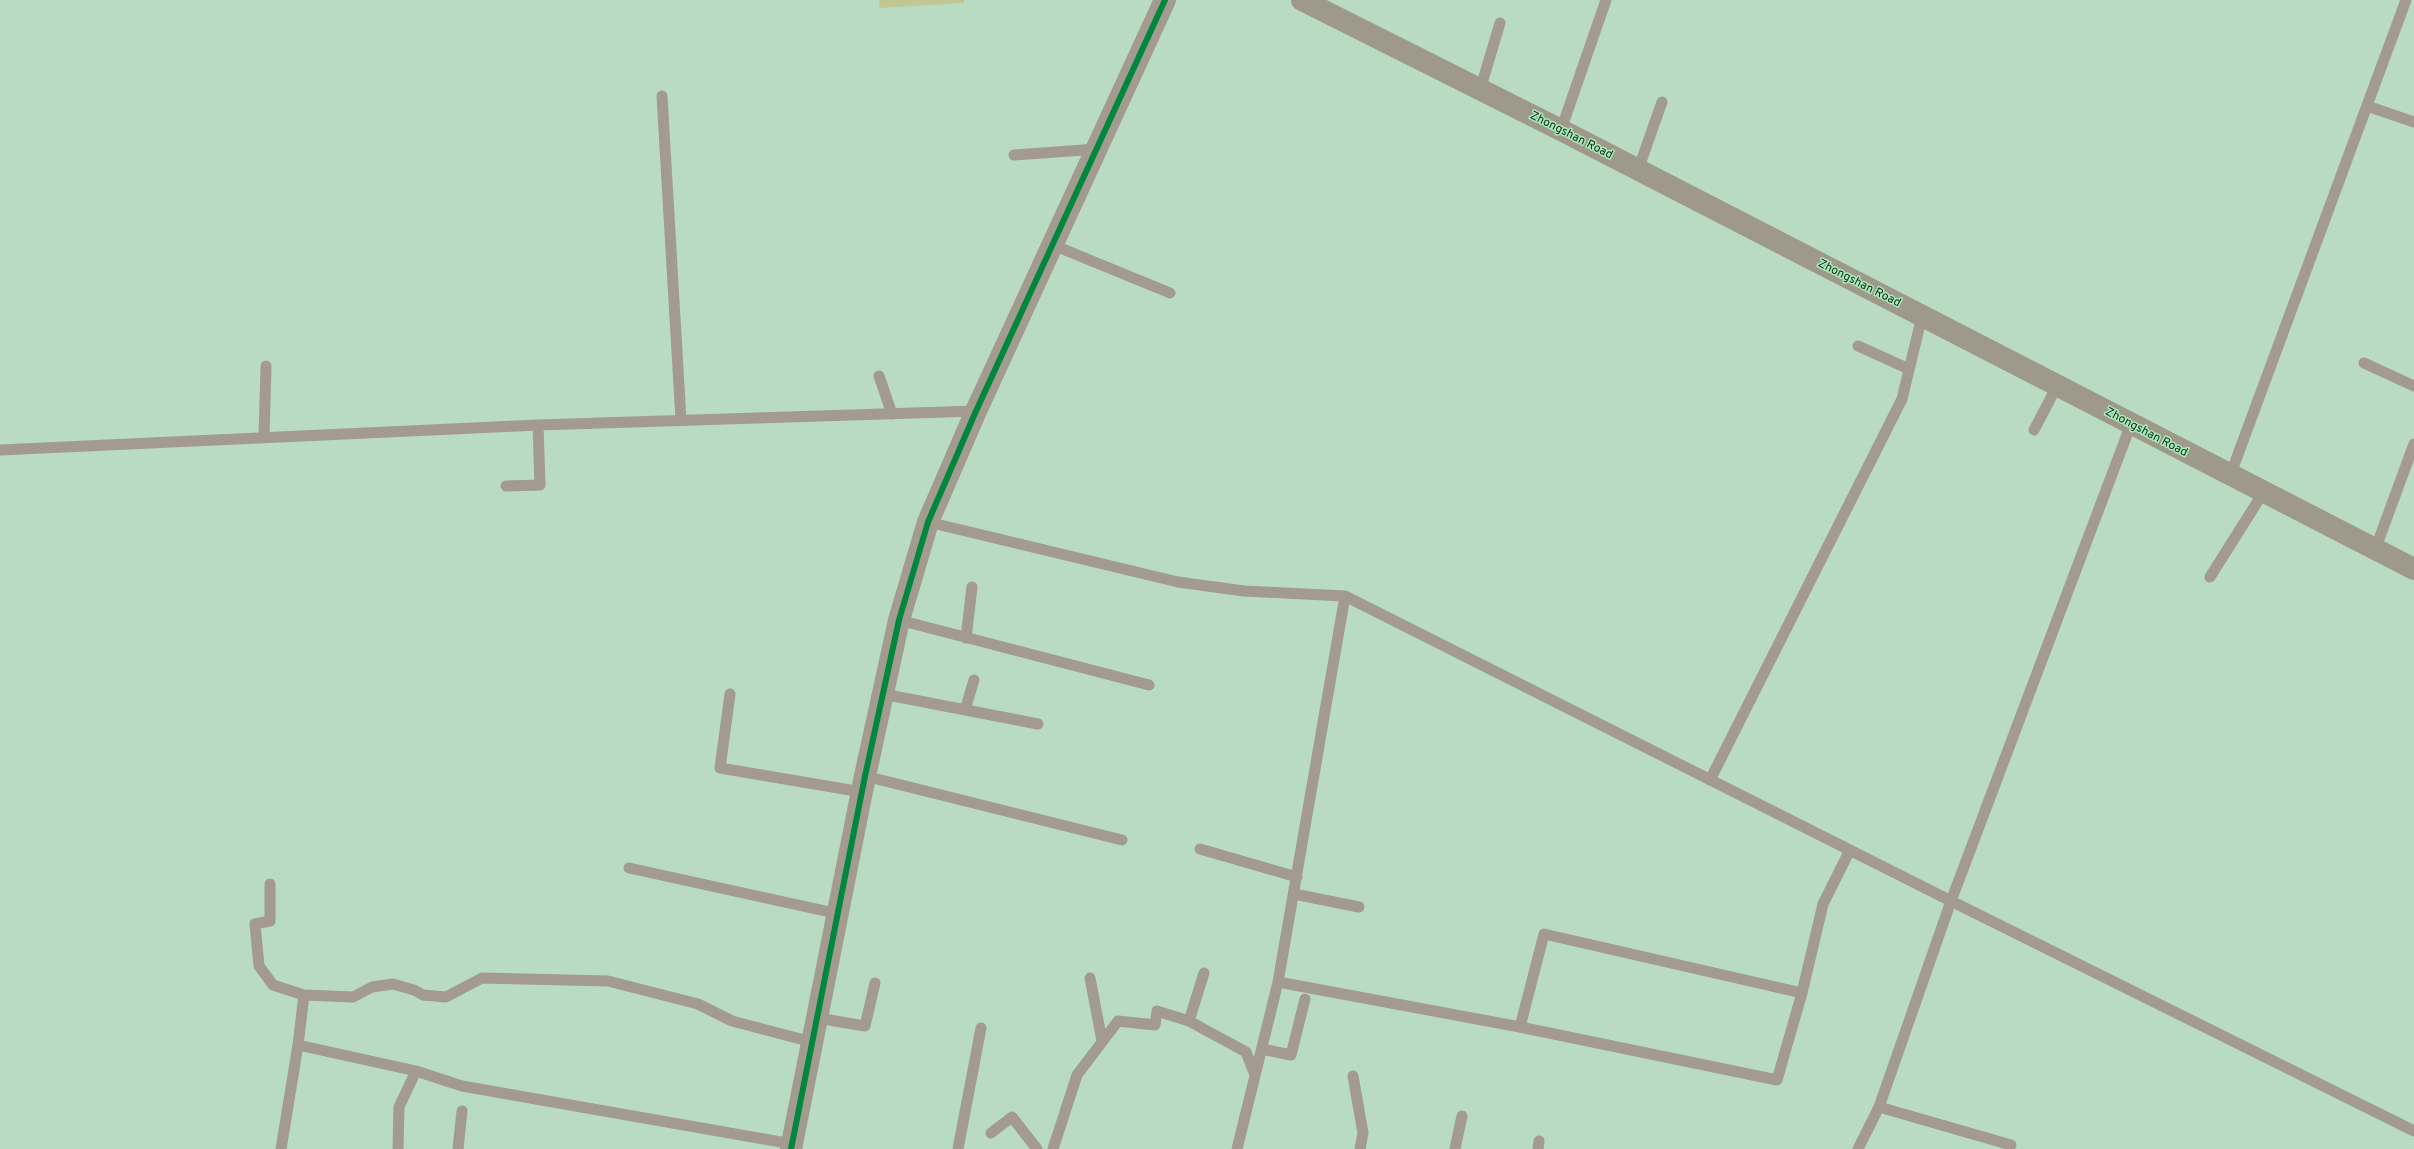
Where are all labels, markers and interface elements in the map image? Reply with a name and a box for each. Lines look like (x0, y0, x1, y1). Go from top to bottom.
street label: Zhongshan Road (1527, 109, 1615, 163)
street label: Zhongshan Road (1815, 257, 1903, 311)
street label: Zhongshan Road (2102, 405, 2190, 461)

